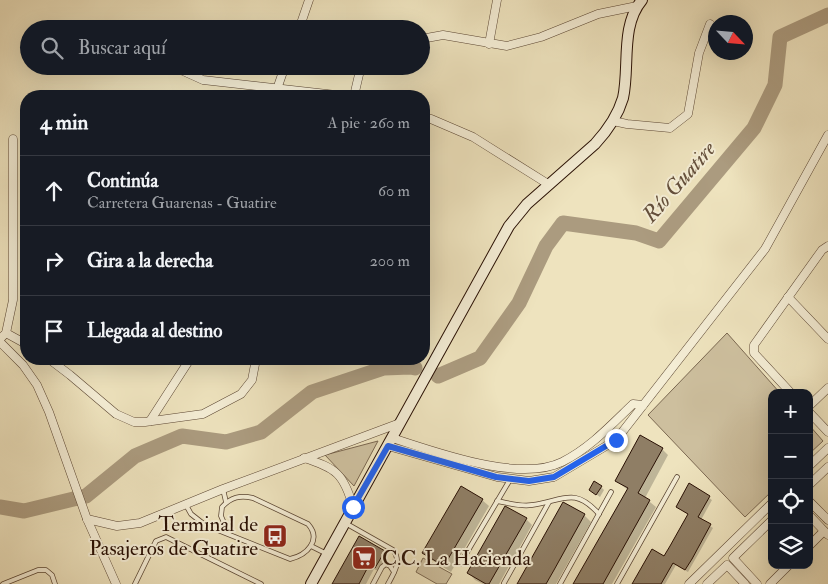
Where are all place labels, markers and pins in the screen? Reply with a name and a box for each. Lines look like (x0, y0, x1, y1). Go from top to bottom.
place label: Terminal de Pasajeros de Guatire (89, 511, 258, 562)
bus stop icon: Terminal de Pasajeros de Guatire (262, 523, 288, 549)
supermarket icon: C.C. La Hacienda (351, 545, 377, 571)
place label: C.C. La Hacienda (382, 545, 531, 572)

